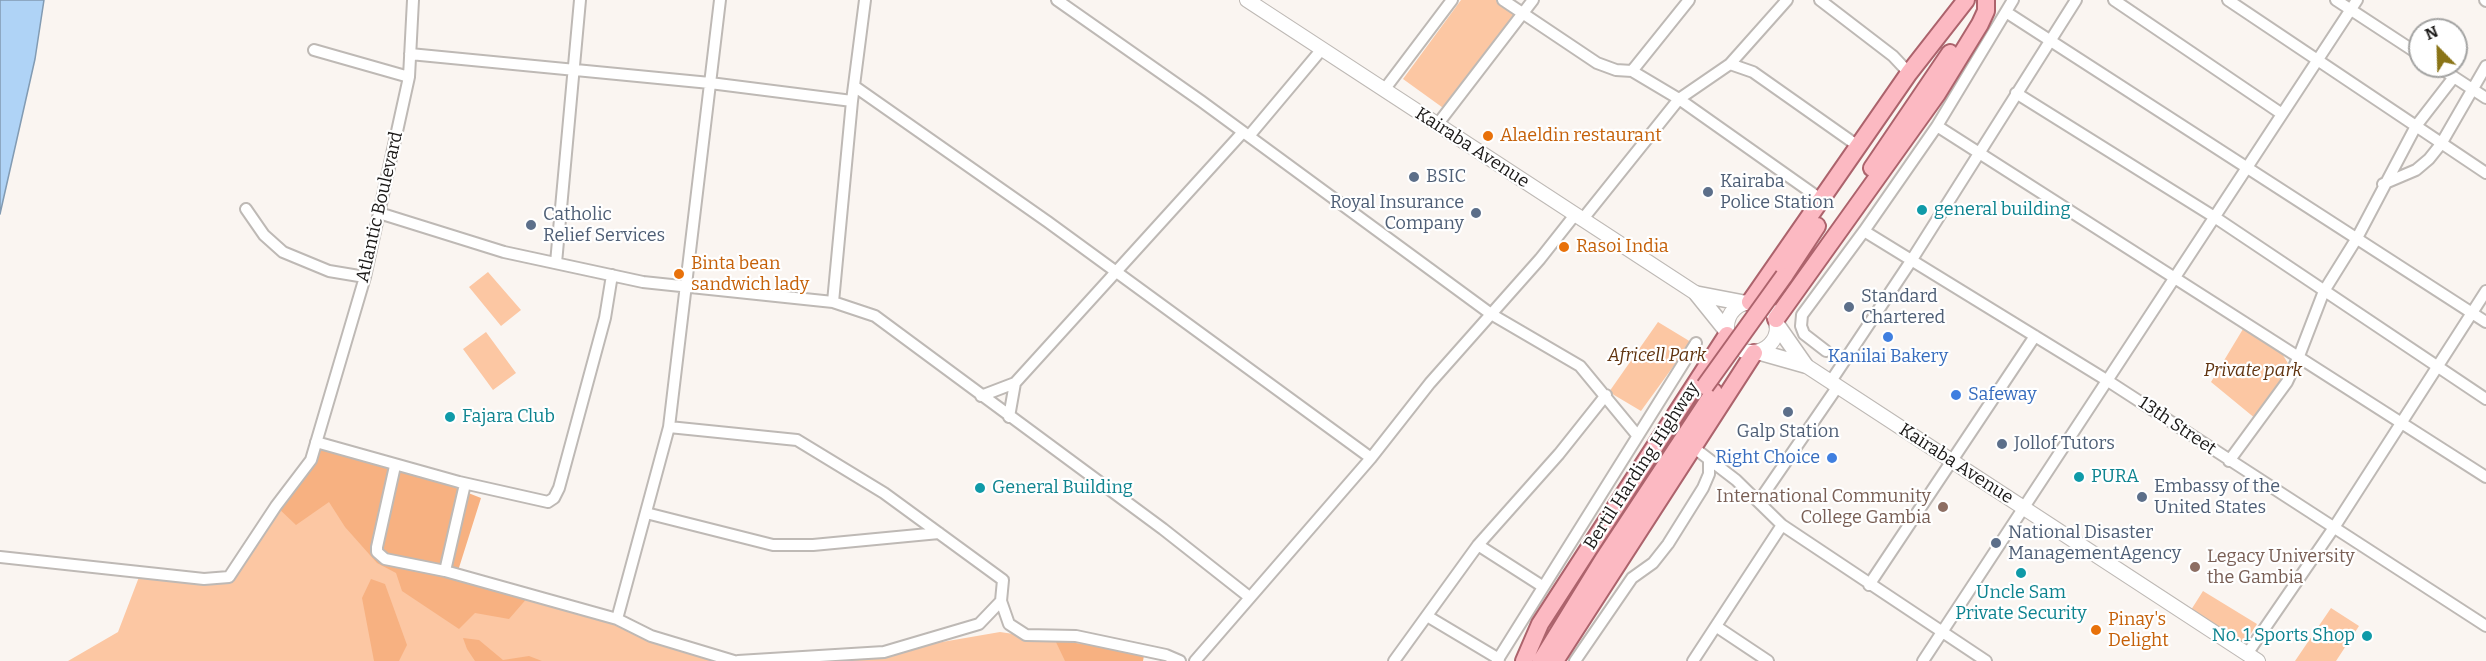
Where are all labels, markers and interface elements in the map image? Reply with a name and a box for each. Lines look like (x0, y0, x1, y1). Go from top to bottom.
north arrow (2408, 18, 2468, 78)
text: N (2422, 22, 2441, 44)
street label: Kairaba Avenue (1411, 103, 1533, 193)
place label: Alaeldin restaurant (1500, 125, 1662, 147)
street label: Atlantic Boulevard (352, 129, 408, 285)
marker: Alaeldin restaurant (1481, 129, 1495, 143)
place label: BSIC (1426, 166, 1466, 188)
marker: BSIC (1407, 170, 1421, 184)
place label: Kairaba Police Station (1720, 171, 1834, 213)
marker: Kairaba Police Station (1701, 185, 1715, 199)
place label: Royal Insurance Company (1330, 192, 1464, 234)
place label: general building (1934, 199, 2071, 221)
marker: general building (1915, 203, 1929, 217)
place label: Catholic Relief Services (543, 204, 665, 246)
marker: Royal Insurance Company (1469, 206, 1483, 220)
marker: Catholic Relief Services (524, 218, 538, 232)
place label: Rasoi India (1576, 236, 1669, 258)
marker: Rasoi India (1557, 240, 1571, 254)
place label: Binta bean sandwich lady (691, 253, 809, 296)
marker: Binta bean sandwich lady (672, 267, 686, 281)
place label: Standard Chartered (1861, 286, 1945, 328)
marker: Standard Chartered (1842, 300, 1856, 314)
marker: Kanilai Bakery (1881, 330, 1895, 344)
park label: Africell Park (1608, 345, 1706, 367)
place label: Kanilai Bakery (1828, 346, 1948, 368)
park label: Private park (2204, 360, 2302, 382)
street label: Bertil Harding Highway (1580, 378, 1704, 554)
place label: Safeway (1968, 384, 2037, 406)
marker: Safeway (1949, 388, 1963, 402)
street label: 13th Street (2134, 392, 2220, 460)
marker: Galp Station (1781, 405, 1795, 419)
place label: Fajara Club (462, 406, 555, 428)
marker: Fajara Club (443, 410, 457, 424)
street label: Kairaba Avenue (1895, 419, 2017, 509)
place label: Galp Station (1737, 421, 1839, 443)
place label: Jollof Tutors (2014, 433, 2115, 455)
marker: Jollof Tutors (1995, 437, 2009, 451)
place label: Right Choice (1715, 447, 1820, 469)
marker: Right Choice (1825, 451, 1839, 465)
place label: PURA (2091, 466, 2139, 488)
marker: PURA (2072, 470, 2086, 484)
place label: Embassy of the United States (2154, 476, 2280, 518)
place label: General Building (992, 477, 1133, 499)
marker: General Building (973, 481, 987, 495)
place label: International Community College Gambia (1716, 486, 1931, 528)
marker: Embassy of the United States (2135, 490, 2149, 504)
marker: International Community College Gambia (1936, 500, 1950, 514)
place label: National Disaster ManagementAgency (2008, 522, 2181, 564)
marker: National Disaster ManagementAgency (1989, 536, 2003, 550)
place label: Legacy University the Gambia (2207, 546, 2355, 588)
marker: Legacy University the Gambia (2188, 560, 2202, 574)
marker: Uncle Sam Private Security (2014, 566, 2028, 580)
place label: Uncle Sam Private Security (1955, 582, 2087, 624)
place label: Pinay's Delight (2108, 609, 2169, 652)
marker: Pinay's Delight (2089, 623, 2103, 637)
place label: No. 1 Sports Shop (2212, 625, 2355, 647)
marker: No. 1 Sports Shop (2360, 629, 2374, 643)

